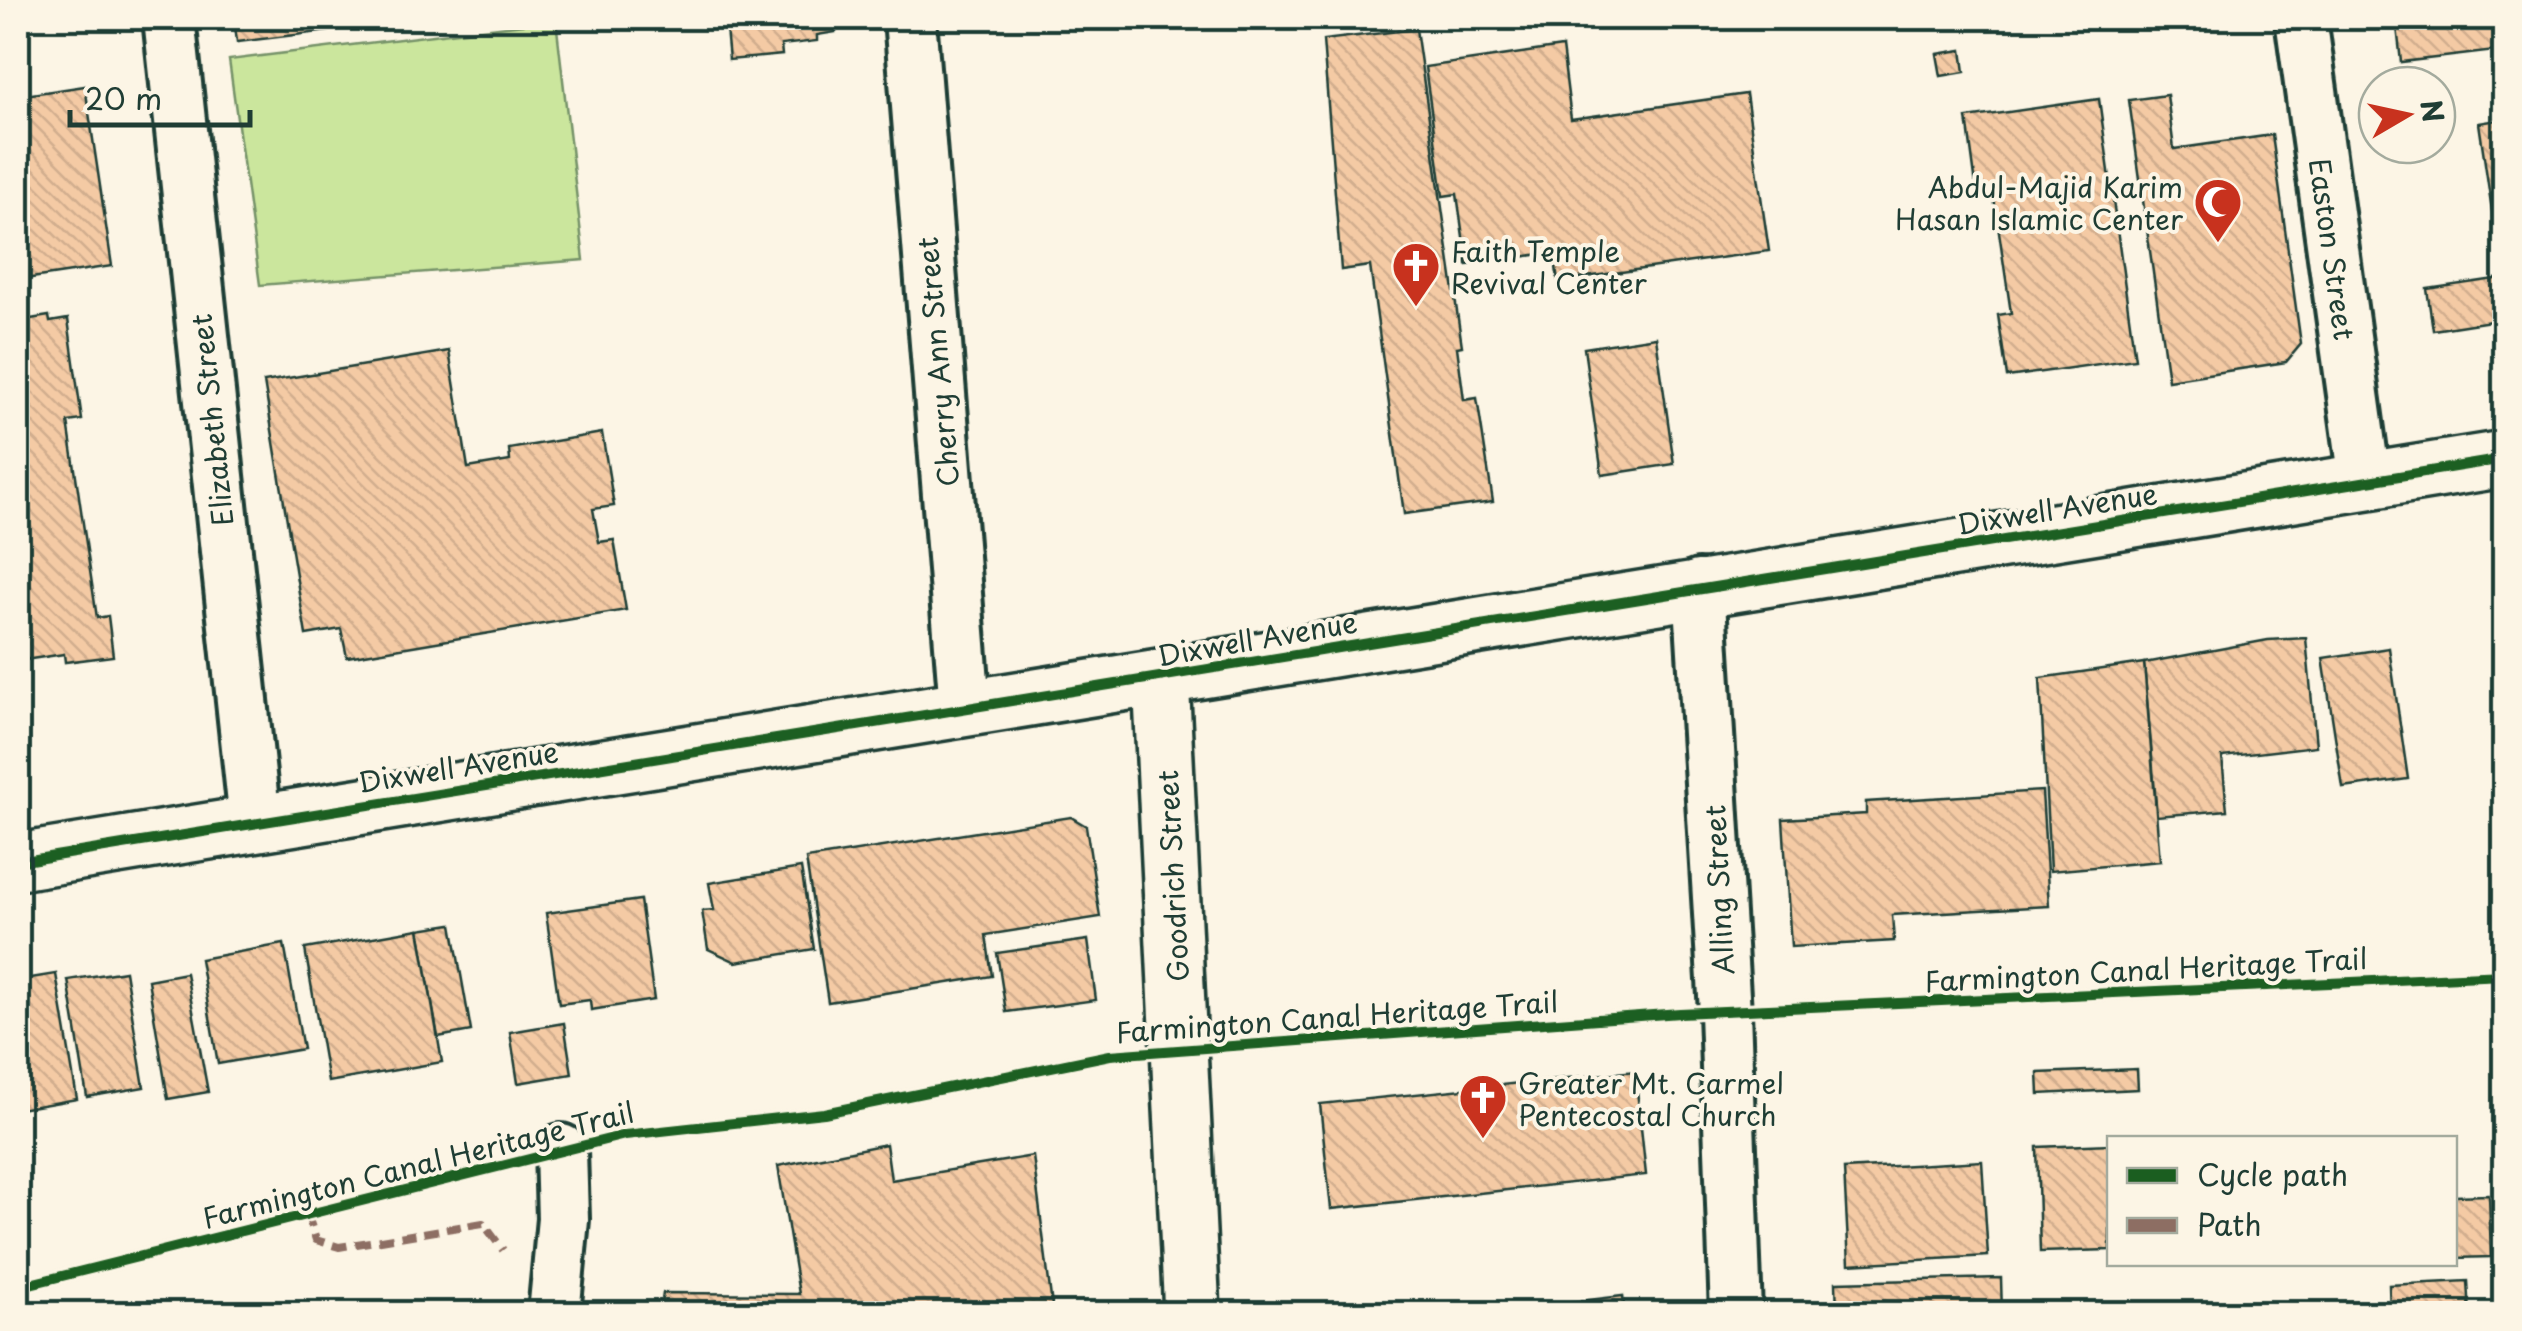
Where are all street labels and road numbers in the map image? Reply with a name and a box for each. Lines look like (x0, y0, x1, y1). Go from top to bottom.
street label: Easton Street (2299, 155, 2367, 343)
street label: Cherry Ann Street (905, 235, 969, 489)
street label: Elizabeth Street (178, 312, 244, 528)
street label: Dixwell Avenue (1954, 471, 2160, 545)
street label: Dixwell Avenue (1154, 599, 1360, 677)
street label: Dixwell Avenue (355, 729, 561, 803)
street label: Goodrich Street (1145, 769, 1199, 983)
street label: Alling Street (1692, 804, 1744, 976)
street label: Farmington Canal Heritage Trail (1923, 936, 2369, 1002)
street label: Farmington Canal Heritage Trail (1114, 979, 1560, 1053)
street label: Farmington Canal Heritage Trail (198, 1089, 638, 1239)

